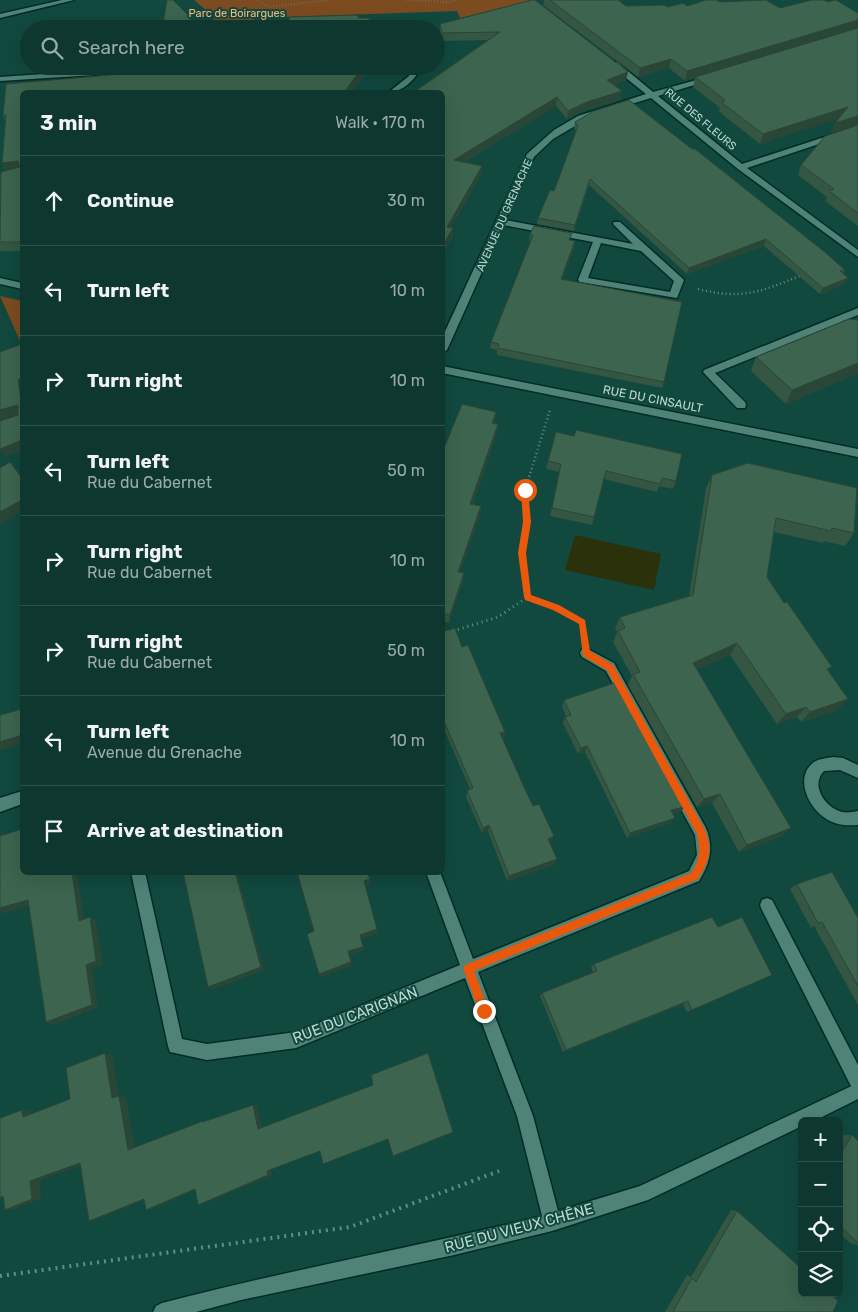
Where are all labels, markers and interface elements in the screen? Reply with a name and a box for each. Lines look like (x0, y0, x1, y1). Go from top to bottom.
park label: Parc de Boirargues (189, 7, 286, 20)
search box (20, 20, 445, 75)
icon: search (38, 34, 66, 62)
text: Search here (78, 36, 185, 59)
street label: RUE DES FLEURS (662, 86, 739, 153)
text: 3 min (40, 110, 97, 135)
text: Walk · 170 m (335, 113, 425, 132)
street label: AVENUE DU GRENACHE (474, 157, 535, 273)
icon: ahead (40, 187, 68, 215)
text: Continue (87, 189, 174, 212)
text: 30 m (387, 191, 425, 210)
icon: left (40, 277, 68, 305)
text: Turn left (87, 279, 169, 302)
text: 10 m (390, 281, 425, 300)
icon: right (40, 367, 68, 395)
text: Turn right (87, 369, 182, 392)
text: 10 m (390, 371, 425, 390)
street label: RUE DU CINSAULT (602, 382, 704, 416)
text: Turn left (87, 450, 169, 473)
icon: left (40, 457, 68, 485)
text: 50 m (387, 461, 425, 480)
text: Rue du Cabernet (87, 473, 212, 492)
route start (514, 479, 537, 502)
text: Turn right (87, 540, 182, 563)
icon: right (40, 547, 68, 575)
text: 10 m (390, 551, 425, 570)
text: Rue du Cabernet (87, 563, 212, 582)
text: Turn right (87, 630, 182, 653)
icon: right (40, 637, 68, 665)
text: 50 m (387, 641, 425, 660)
text: Rue du Cabernet (87, 653, 212, 672)
text: Turn left (87, 720, 169, 743)
icon: left (40, 727, 68, 755)
text: 10 m (390, 731, 425, 750)
text: Avenue du Grenache (87, 743, 242, 762)
icon: arrive (40, 817, 68, 845)
text: Arrive at destination (87, 819, 283, 842)
street label: RUE DU CARIGNAN (290, 983, 420, 1047)
route end (473, 1000, 496, 1023)
map controls (798, 1117, 843, 1297)
button: + (798, 1117, 843, 1162)
button: − (798, 1162, 843, 1207)
street label: RUE DU VIEUX CHÊNE (443, 1199, 595, 1257)
button: locate (798, 1207, 843, 1252)
button: layers (798, 1252, 843, 1297)

